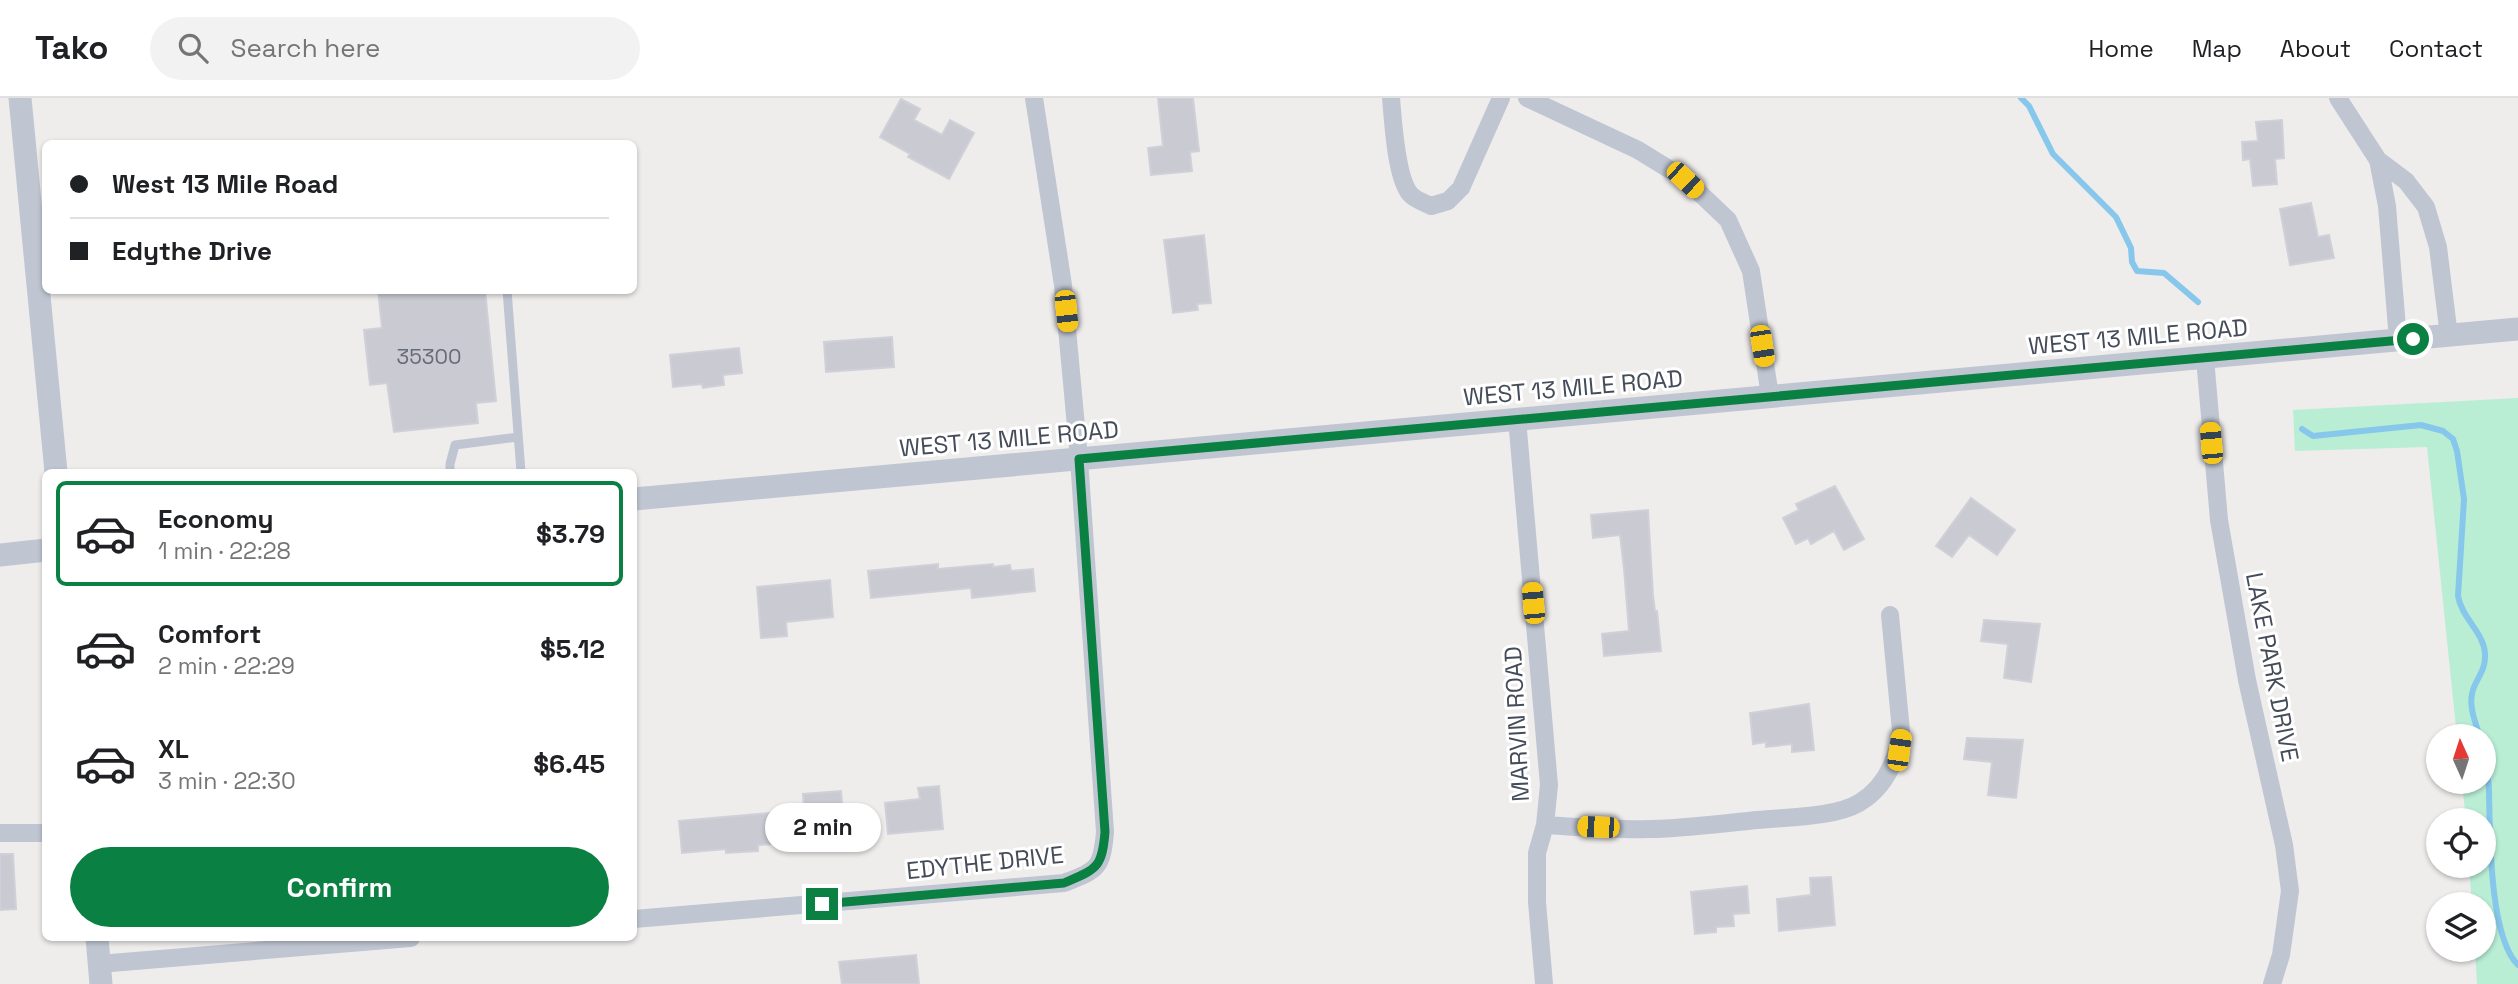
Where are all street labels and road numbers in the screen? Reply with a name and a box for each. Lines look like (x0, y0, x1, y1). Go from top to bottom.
street label: WEST 13 MILE ROAD (2027, 311, 2249, 362)
street label: WEST 13 MILE ROAD (1462, 362, 1684, 413)
street label: WEST 13 MILE ROAD (898, 413, 1120, 464)
street label: LAKE PARK DRIVE (2239, 570, 2306, 764)
street label: MARVIN ROAD (1497, 646, 1536, 803)
street label: EDYTHE DRIVE (905, 839, 1065, 886)

